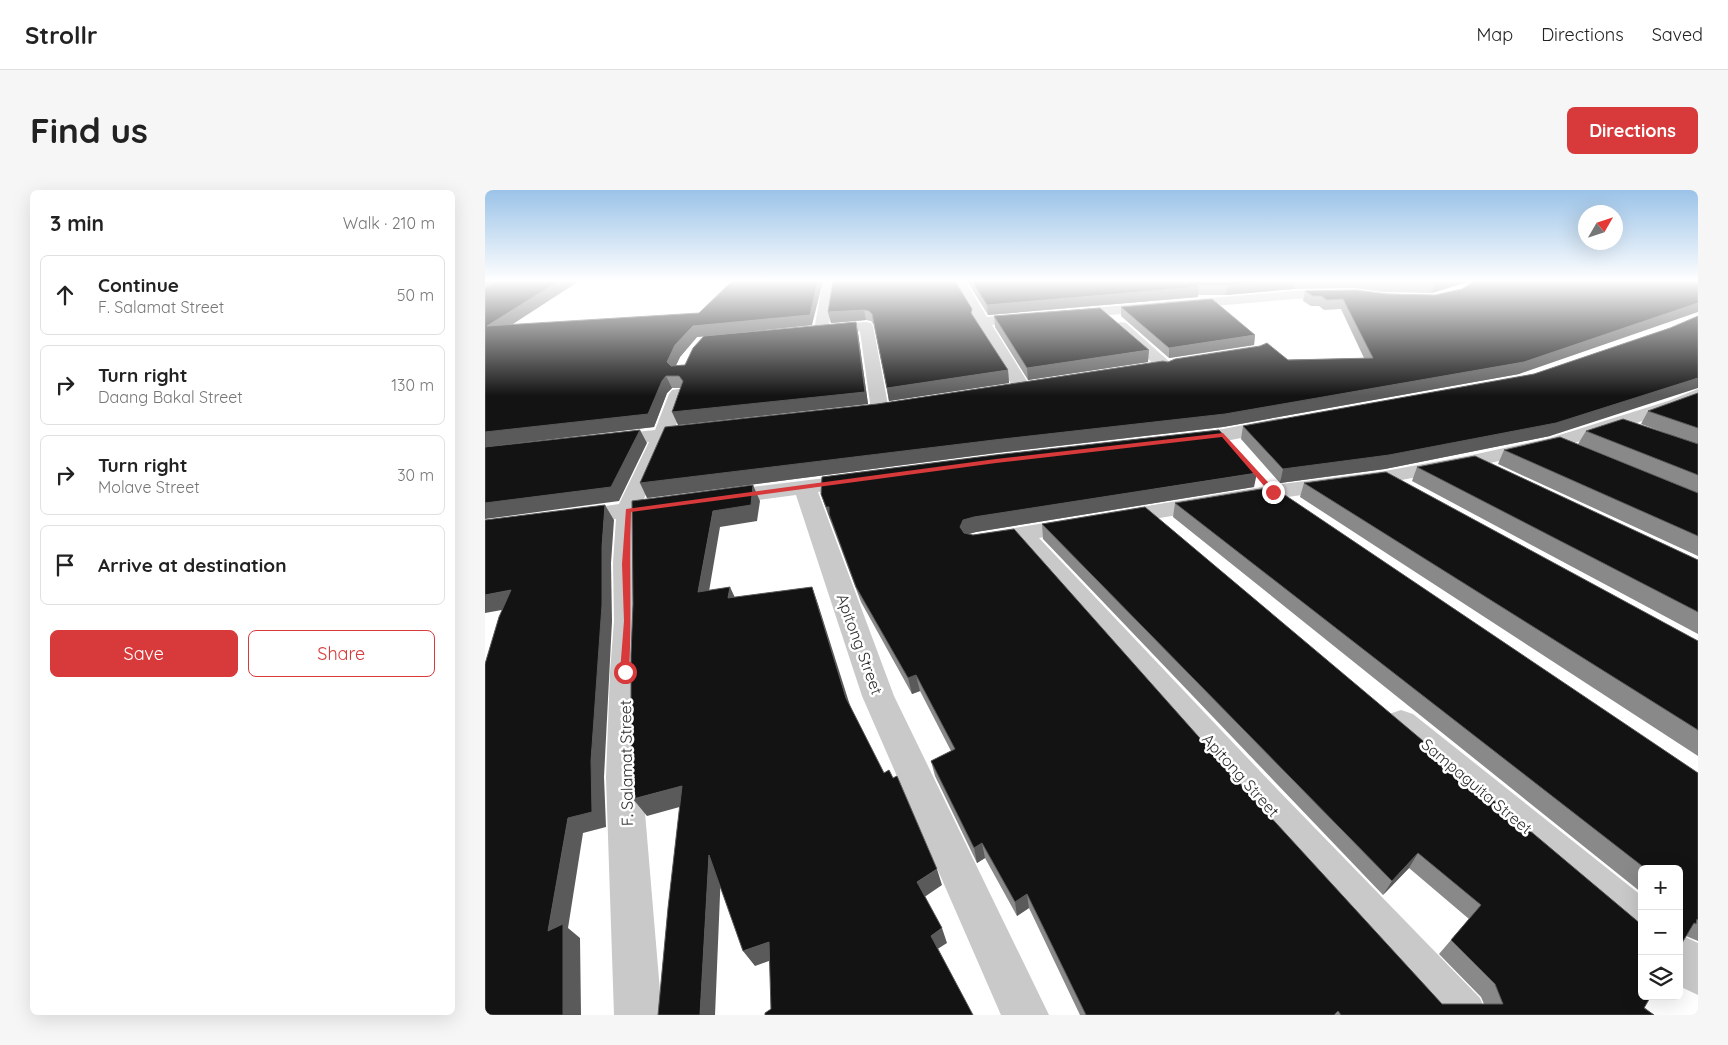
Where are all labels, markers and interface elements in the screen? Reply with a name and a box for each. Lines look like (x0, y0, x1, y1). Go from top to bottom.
text: Strollr (25, 20, 97, 50)
text: Map (1476, 23, 1513, 46)
text: Directions (1541, 23, 1624, 46)
text: Saved (1652, 23, 1703, 46)
button: Directions (1567, 107, 1698, 154)
text: Find us (30, 108, 148, 152)
north arrow (1578, 205, 1623, 250)
text: 3 min (50, 210, 104, 236)
text: Walk · 210 m (343, 213, 435, 233)
text: Continue (98, 273, 179, 297)
icon: ahead (51, 281, 79, 309)
text: 50 m (397, 285, 434, 305)
text: F. Salamat Street (98, 297, 224, 317)
text: Turn right (98, 363, 187, 387)
icon: right (51, 371, 79, 399)
text: 130 m (391, 375, 434, 395)
text: Daang Bakal Street (98, 387, 243, 407)
text: Turn right (98, 453, 187, 477)
icon: right (51, 461, 79, 489)
text: 30 m (397, 465, 434, 485)
text: Molave Street (98, 477, 200, 497)
route end (1262, 481, 1285, 504)
icon: arrive (51, 551, 79, 579)
text: Arrive at destination (98, 553, 287, 577)
street label: Apitong Street (833, 591, 887, 697)
button: Save (50, 630, 238, 677)
button: Share (248, 630, 435, 677)
route start (614, 661, 637, 684)
street label: F. Salamat Street (615, 700, 637, 826)
street label: Apitong Street (1198, 729, 1284, 821)
street label: Sampaguita Street (1418, 734, 1536, 838)
map controls (1638, 865, 1683, 1000)
button: + (1638, 865, 1683, 910)
button: − (1638, 910, 1683, 955)
button: layers (1638, 955, 1683, 1000)

